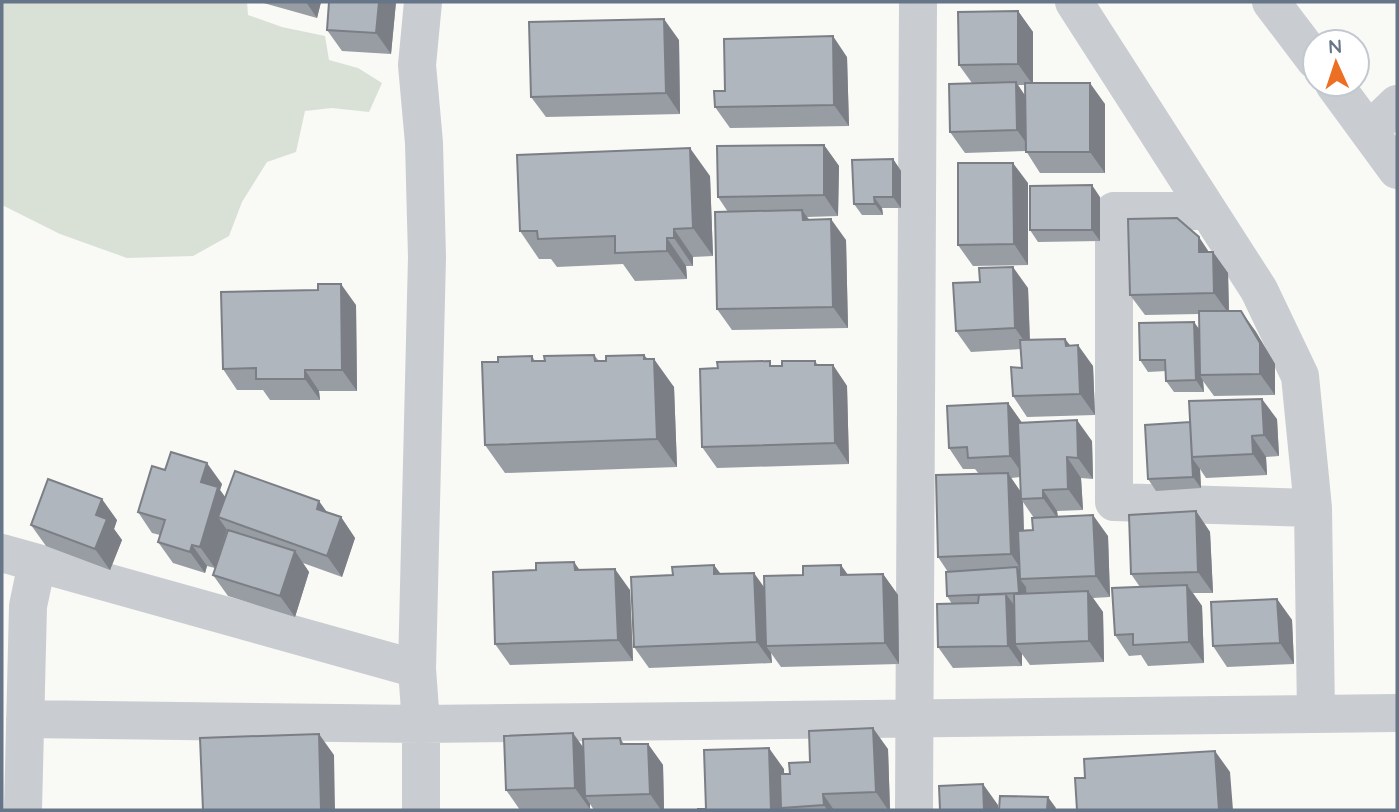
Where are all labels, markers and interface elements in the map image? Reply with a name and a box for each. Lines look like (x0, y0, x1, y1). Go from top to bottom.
north arrow (1301, 28, 1371, 98)
text: N (1328, 34, 1343, 58)

